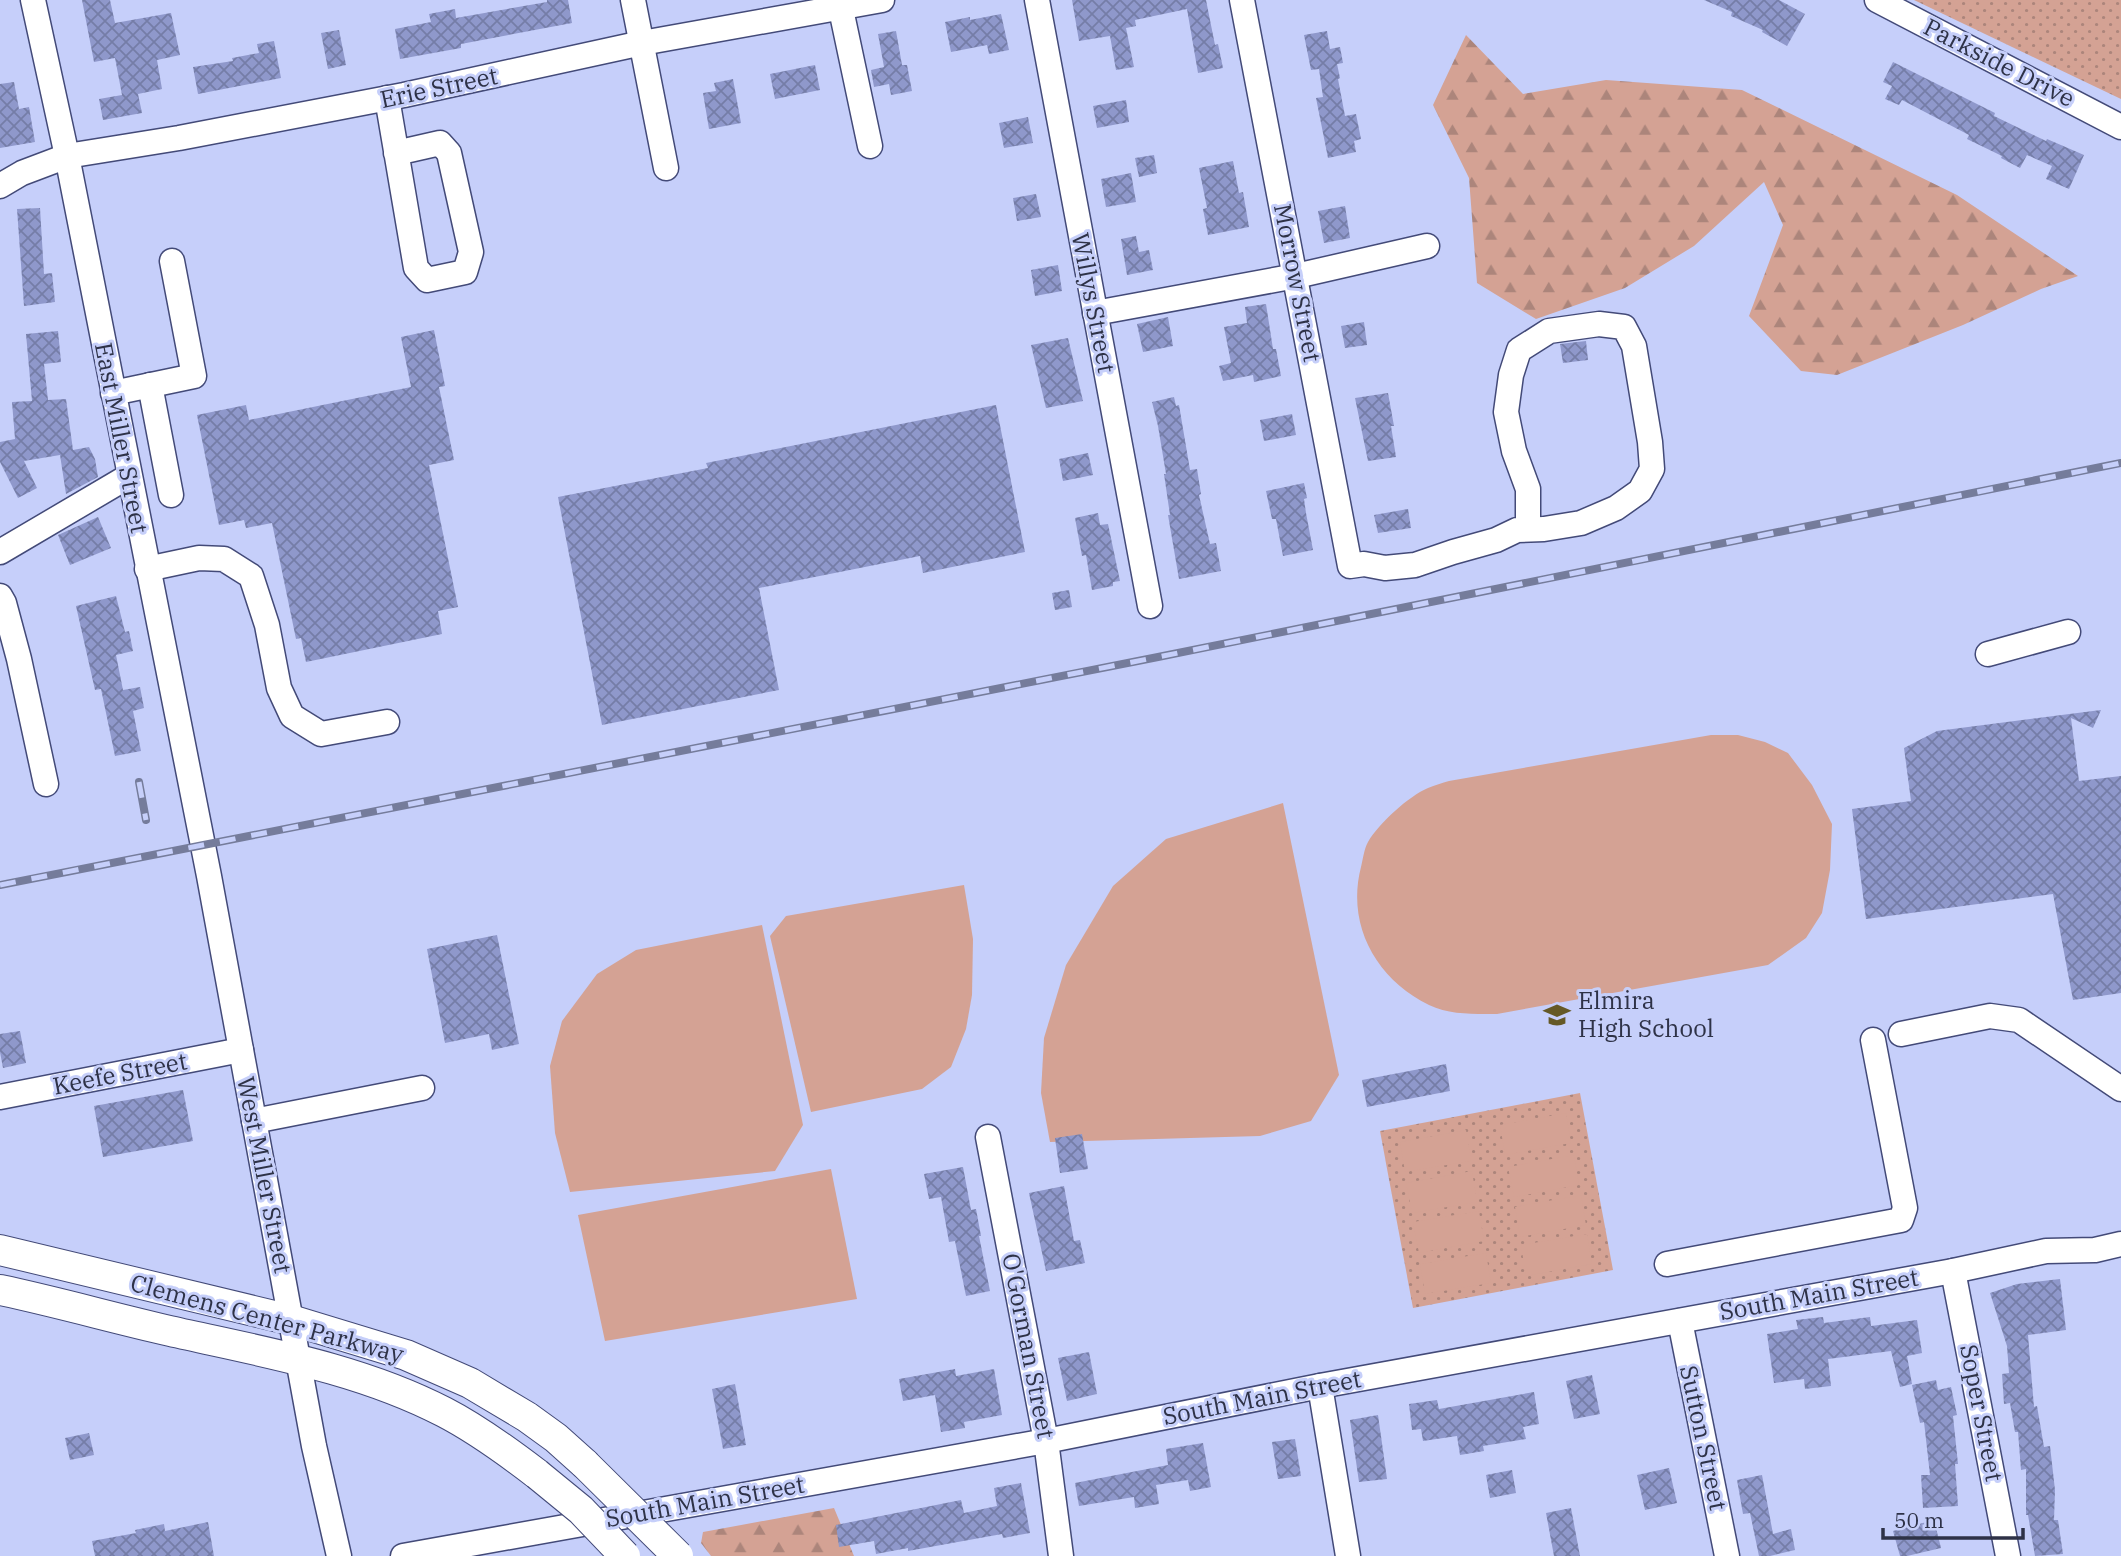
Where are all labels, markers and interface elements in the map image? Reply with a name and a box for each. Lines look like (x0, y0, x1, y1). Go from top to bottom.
street label: Parkside Drive (1919, 10, 2080, 114)
street label: Erie Street (377, 59, 501, 115)
street label: Morrow Street (1267, 201, 1329, 365)
street label: Willys Street (1065, 230, 1123, 376)
street label: East Miller Street (88, 340, 156, 536)
place label: Elmira High School (1578, 984, 1714, 1044)
school or university icon: Elmira High School (1542, 1000, 1572, 1030)
street label: Keefe Street (50, 1044, 190, 1102)
street label: West Miller Street (230, 1074, 300, 1276)
street label: O'Gorman Street (995, 1250, 1063, 1441)
street label: South Main Street (1717, 1261, 1921, 1327)
street label: Clemens Center Parkway (127, 1266, 408, 1370)
street label: Soper Street (1953, 1341, 2011, 1484)
street label: South Main Street (1160, 1362, 1364, 1432)
street label: Sutton Street (1673, 1362, 1735, 1513)
street label: South Main Street (603, 1468, 807, 1534)
scale bar (1883, 1496, 2023, 1540)
text: 50 m (1894, 1506, 1944, 1534)

